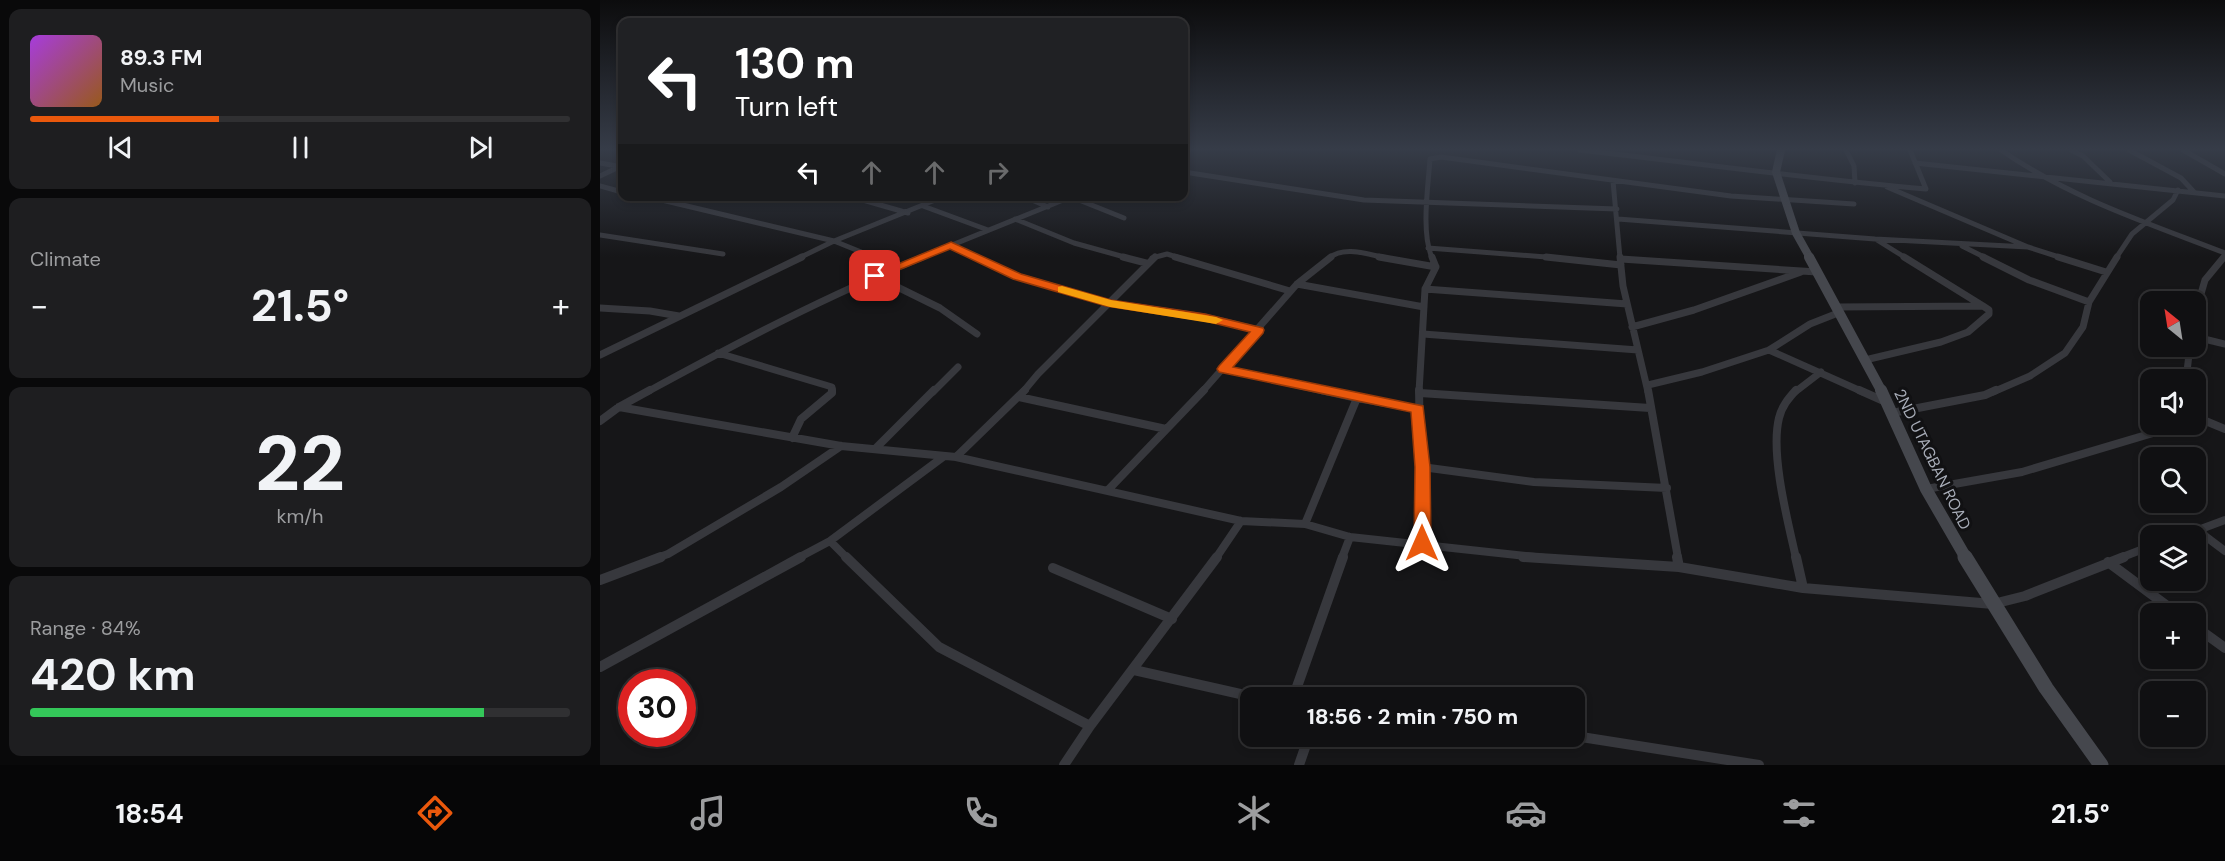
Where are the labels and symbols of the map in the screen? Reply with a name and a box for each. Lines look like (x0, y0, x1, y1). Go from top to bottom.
pin (849, 250, 900, 301)
north arrow (2140, 291, 2206, 357)
street label: 2ND UTAGBAN ROAD (1889, 385, 1976, 533)
position arrow (1390, 511, 1454, 575)
speed limit sign: 30 (618, 669, 696, 747)

